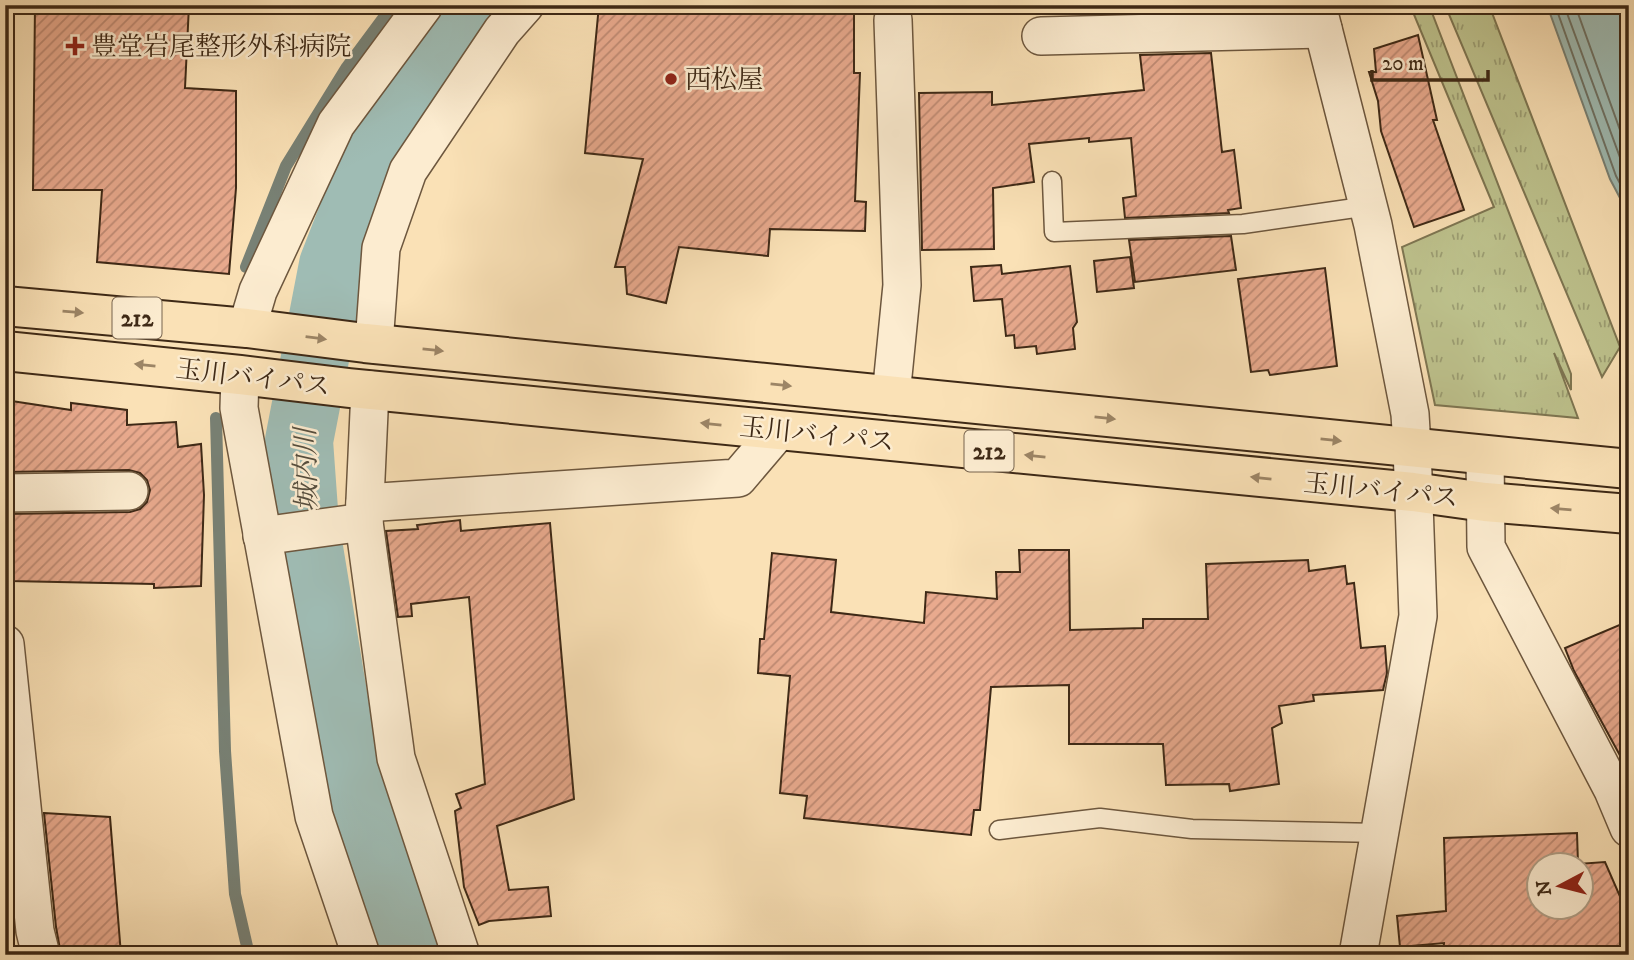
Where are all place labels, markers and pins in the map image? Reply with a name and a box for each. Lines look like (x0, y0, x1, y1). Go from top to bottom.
place label: 豊堂岩尾整形外科病院 (91, 31, 351, 64)
marker: 豊堂岩尾整形外科病院 (65, 36, 85, 56)
place label: 西松屋 (685, 64, 763, 97)
marker: 西松屋 (663, 71, 679, 87)

